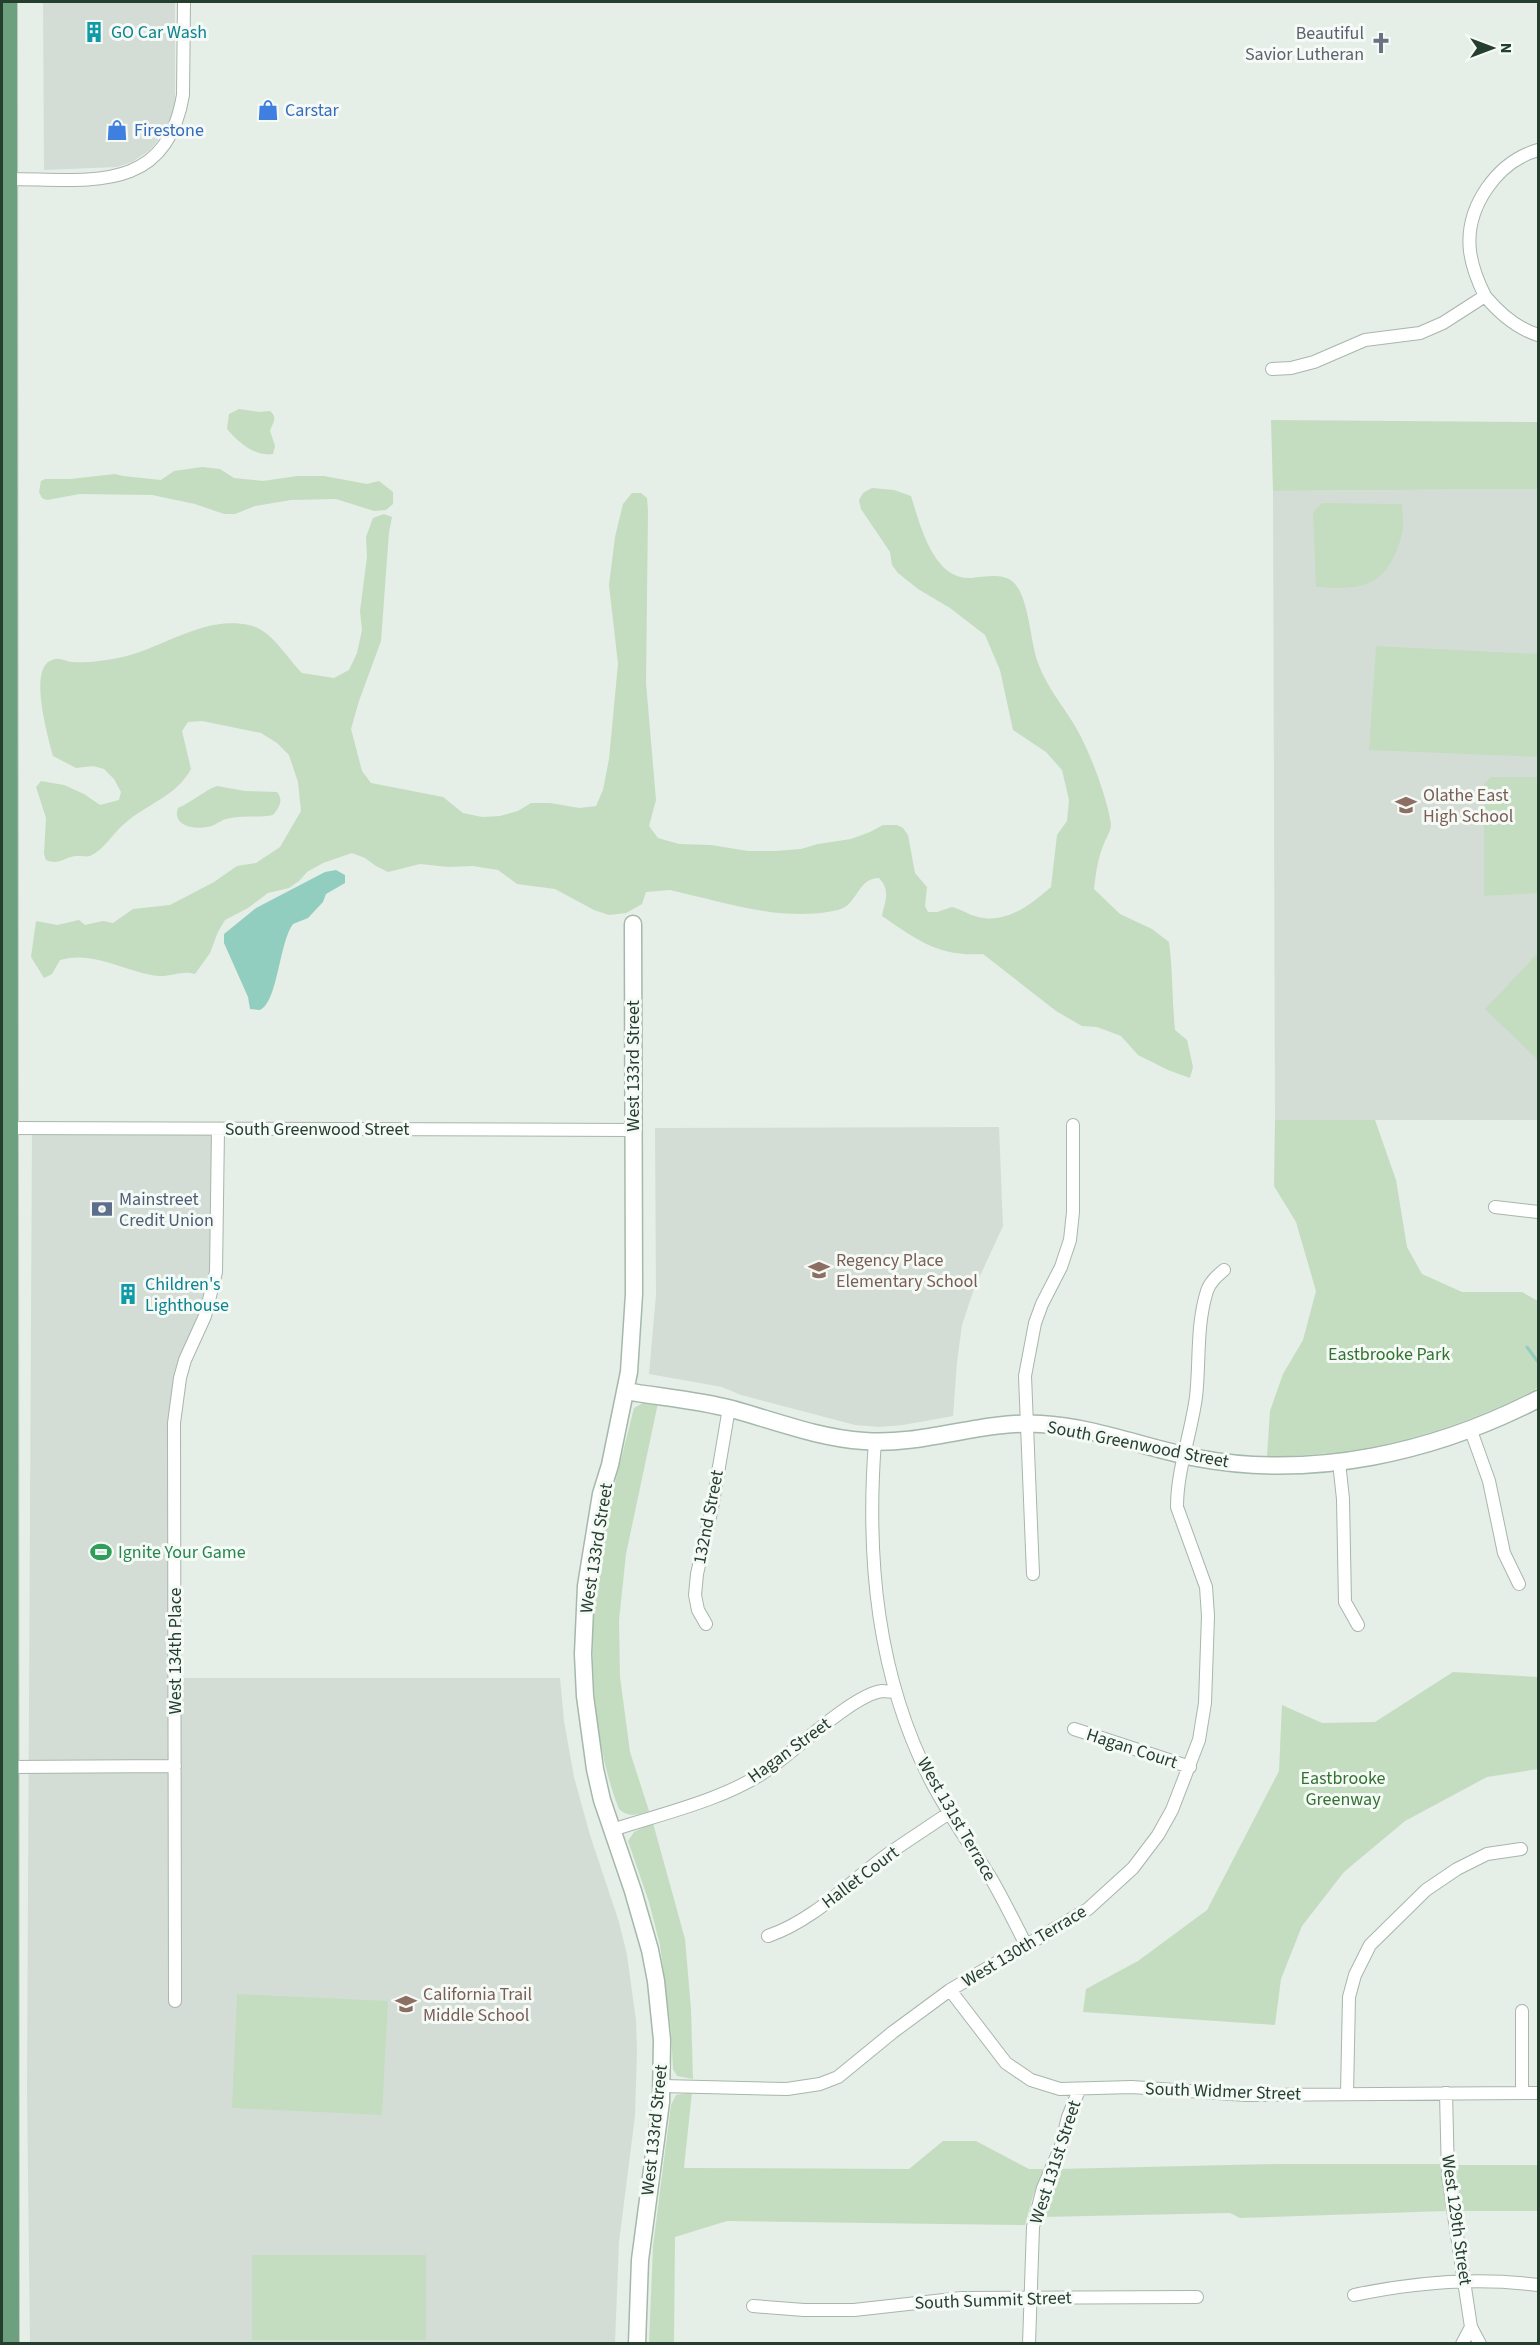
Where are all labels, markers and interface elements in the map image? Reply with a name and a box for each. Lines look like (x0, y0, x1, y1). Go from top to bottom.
north arrow (1462, 18, 1522, 78)
building icon: GO Car Wash (82, 20, 106, 44)
place label: GO Car Wash (111, 20, 207, 45)
place label: Beautiful Savior Lutheran (1245, 21, 1364, 67)
church icon: Beautiful Savior Lutheran (1369, 31, 1393, 55)
text: N (1495, 43, 1517, 53)
shop icon: Carstar (256, 98, 280, 122)
place label: Carstar (285, 98, 339, 123)
shop icon: Firestone (105, 118, 129, 142)
place label: Firestone (134, 118, 204, 143)
place label: Olathe East High School (1423, 783, 1513, 829)
school or university icon: Olathe East High School (1394, 793, 1418, 817)
street label: West 133rd Street (621, 1000, 646, 1132)
street label: South Greenwood Street (225, 1117, 409, 1142)
place label: Mainstreet Credit Union (119, 1187, 214, 1233)
bank icon: Mainstreet Credit Union (90, 1197, 114, 1221)
place label: Regency Place Elementary School (836, 1248, 978, 1294)
school or university icon: Regency Place Elementary School (807, 1258, 831, 1282)
place label: Children's Lighthouse (145, 1272, 229, 1318)
building icon: Children's Lighthouse (116, 1282, 140, 1306)
park label: Eastbrooke Park (1328, 1342, 1450, 1367)
street label: South Greenwood Street (1045, 1415, 1231, 1474)
street label: 132nd Street (687, 1468, 730, 1566)
street label: West 133rd Street (574, 1481, 619, 1615)
sports icon: Ignite Your Game (89, 1540, 113, 1564)
place label: Ignite Your Game (118, 1540, 246, 1565)
street label: West 134th Place (163, 1588, 188, 1714)
street label: Hagan Street (743, 1712, 836, 1789)
street label: Hagan Court (1083, 1722, 1181, 1775)
street label: West 131st Terrace (911, 1753, 1002, 1886)
park label: Eastbrooke Greenway (1301, 1766, 1386, 1812)
street label: Hallet Court (817, 1840, 904, 1915)
street label: West 130th Terrace (957, 1899, 1091, 1994)
place label: California Trail Middle School (423, 1982, 532, 2028)
school or university icon: California Trail Middle School (394, 1992, 418, 2016)
street label: West 133rd Street (635, 2063, 674, 2197)
street label: South Widmer Street (1145, 2076, 1301, 2107)
street label: West 131st Street (1024, 2097, 1087, 2227)
street label: West 129th Street (1435, 2153, 1478, 2287)
street label: South Summit Street (914, 2285, 1072, 2316)

